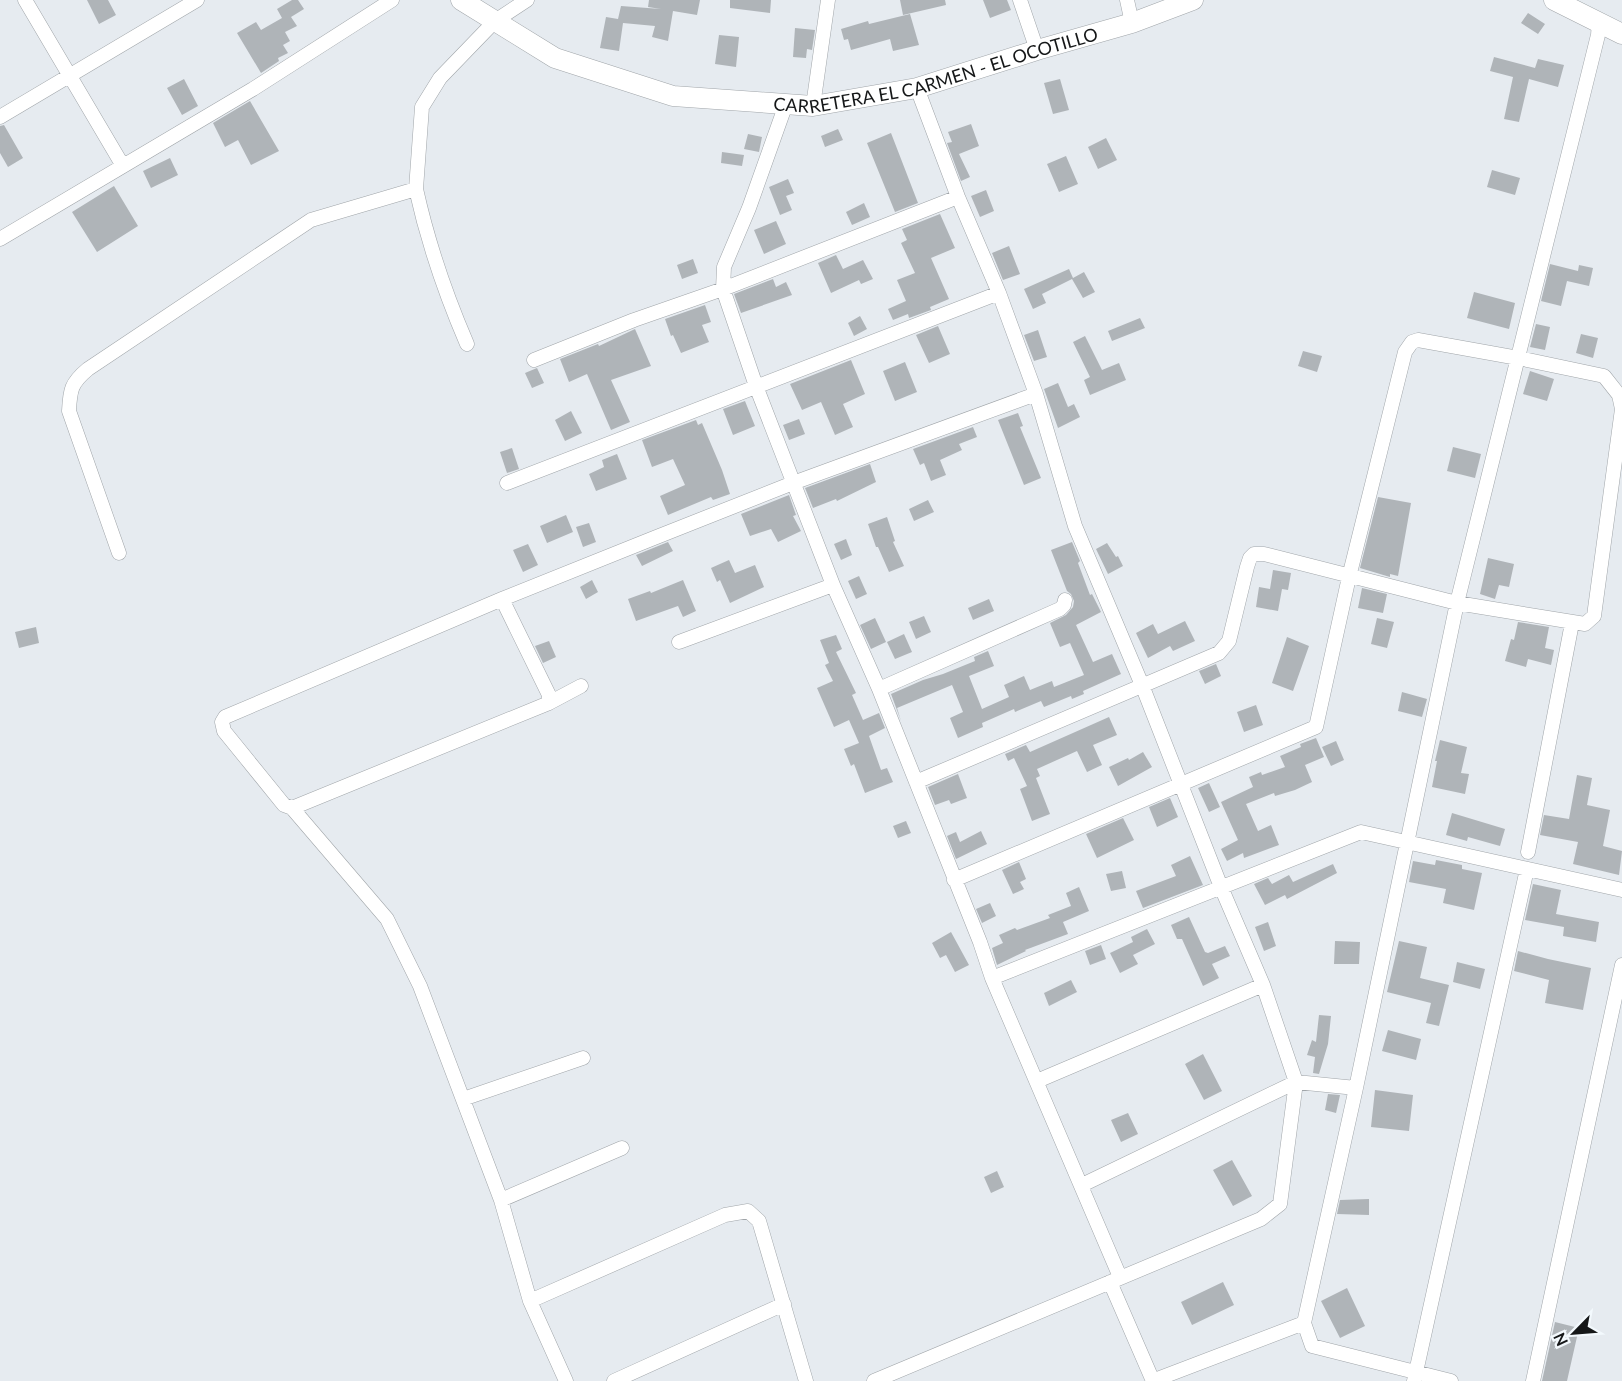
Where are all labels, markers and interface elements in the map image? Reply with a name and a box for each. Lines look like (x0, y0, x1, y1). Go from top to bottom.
street label: CARRETERA EL CARMEN - EL OCOTILLO (773, 22, 1100, 118)
north arrow (1544, 1303, 1604, 1363)
text: N (1549, 1330, 1571, 1349)

